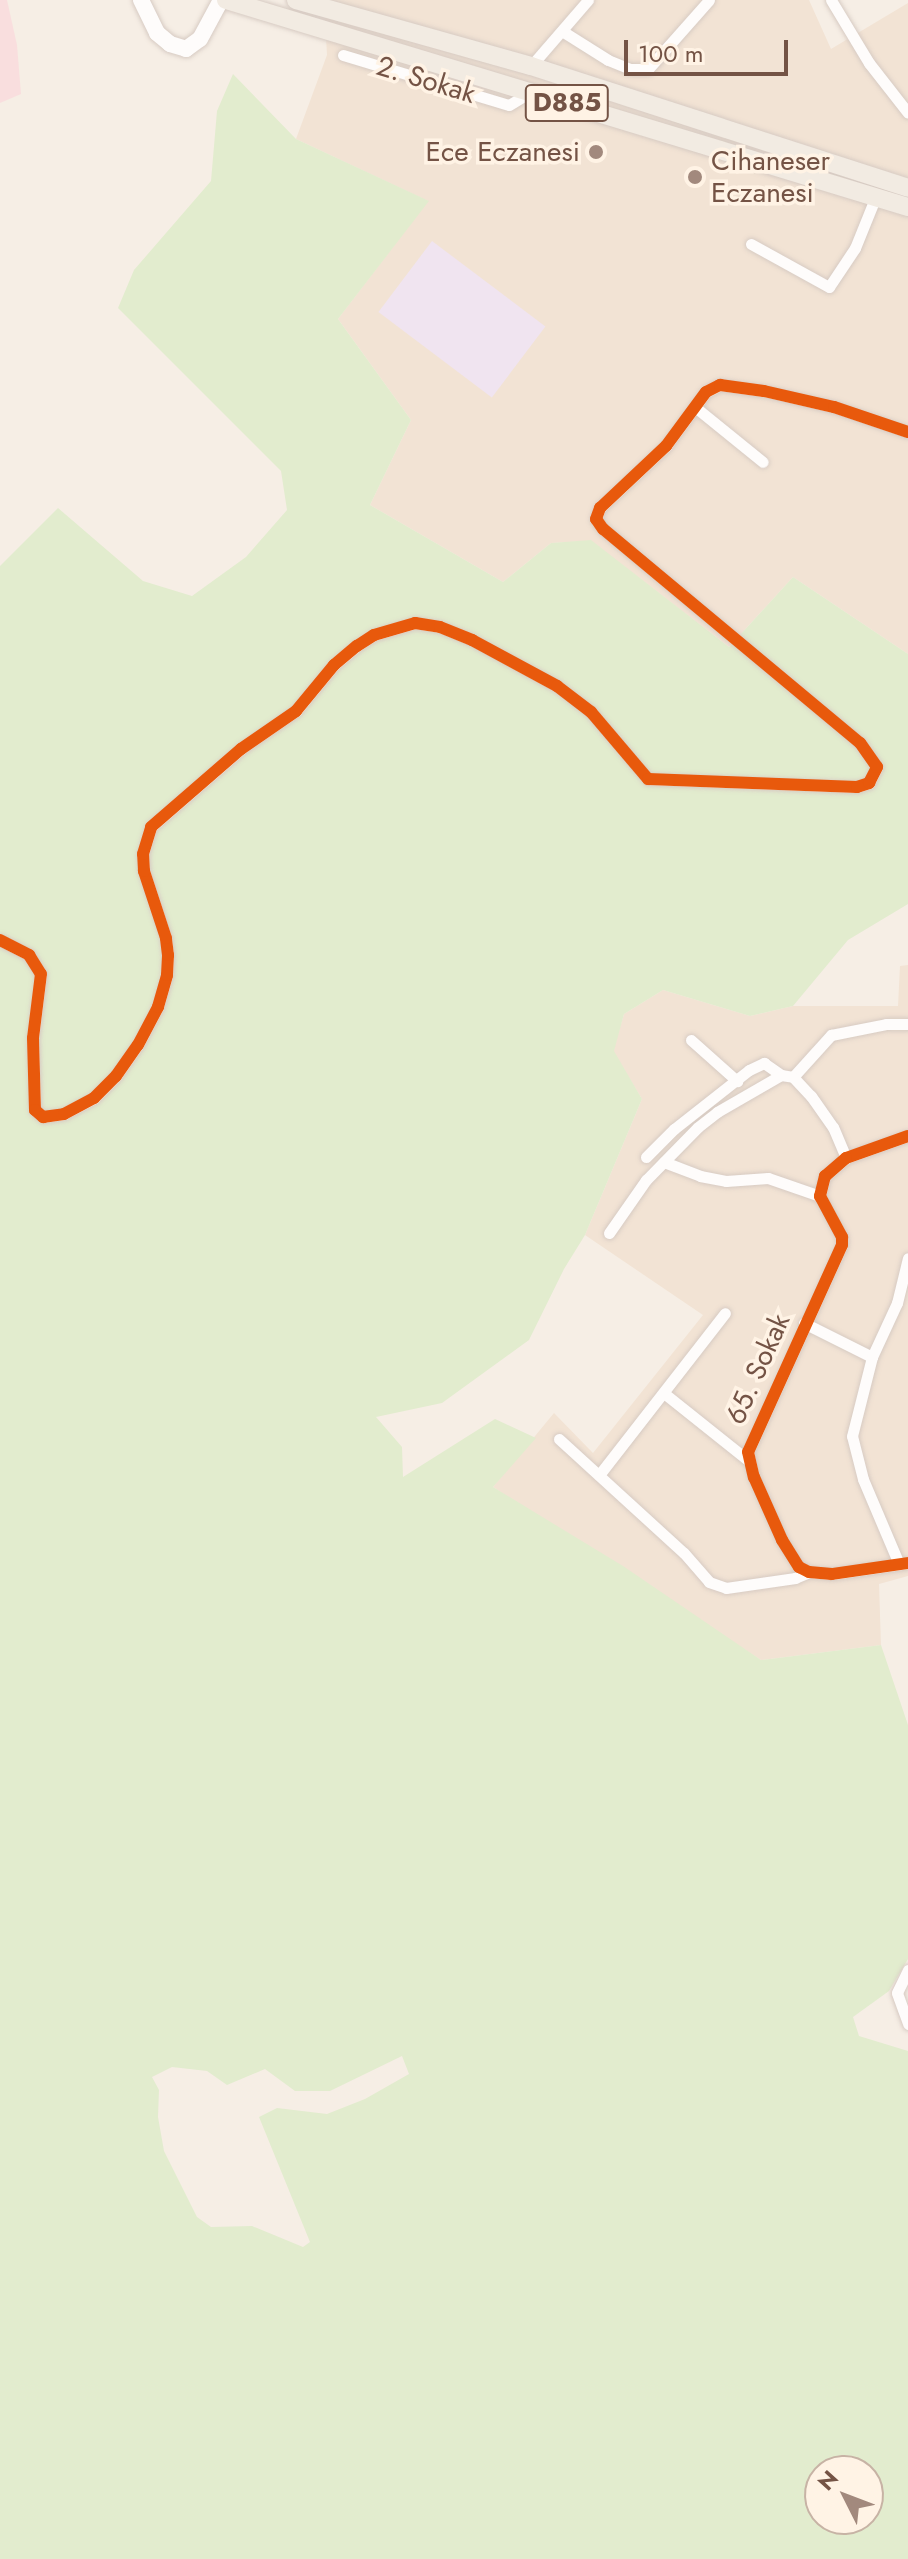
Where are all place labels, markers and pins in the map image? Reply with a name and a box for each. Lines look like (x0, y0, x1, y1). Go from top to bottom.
place label: Ece Eczanesi (426, 135, 580, 169)
marker: Ece Eczanesi (587, 143, 605, 161)
place label: Cihaneser Eczanesi (711, 144, 830, 210)
marker: Cihaneser Eczanesi (686, 168, 704, 186)

